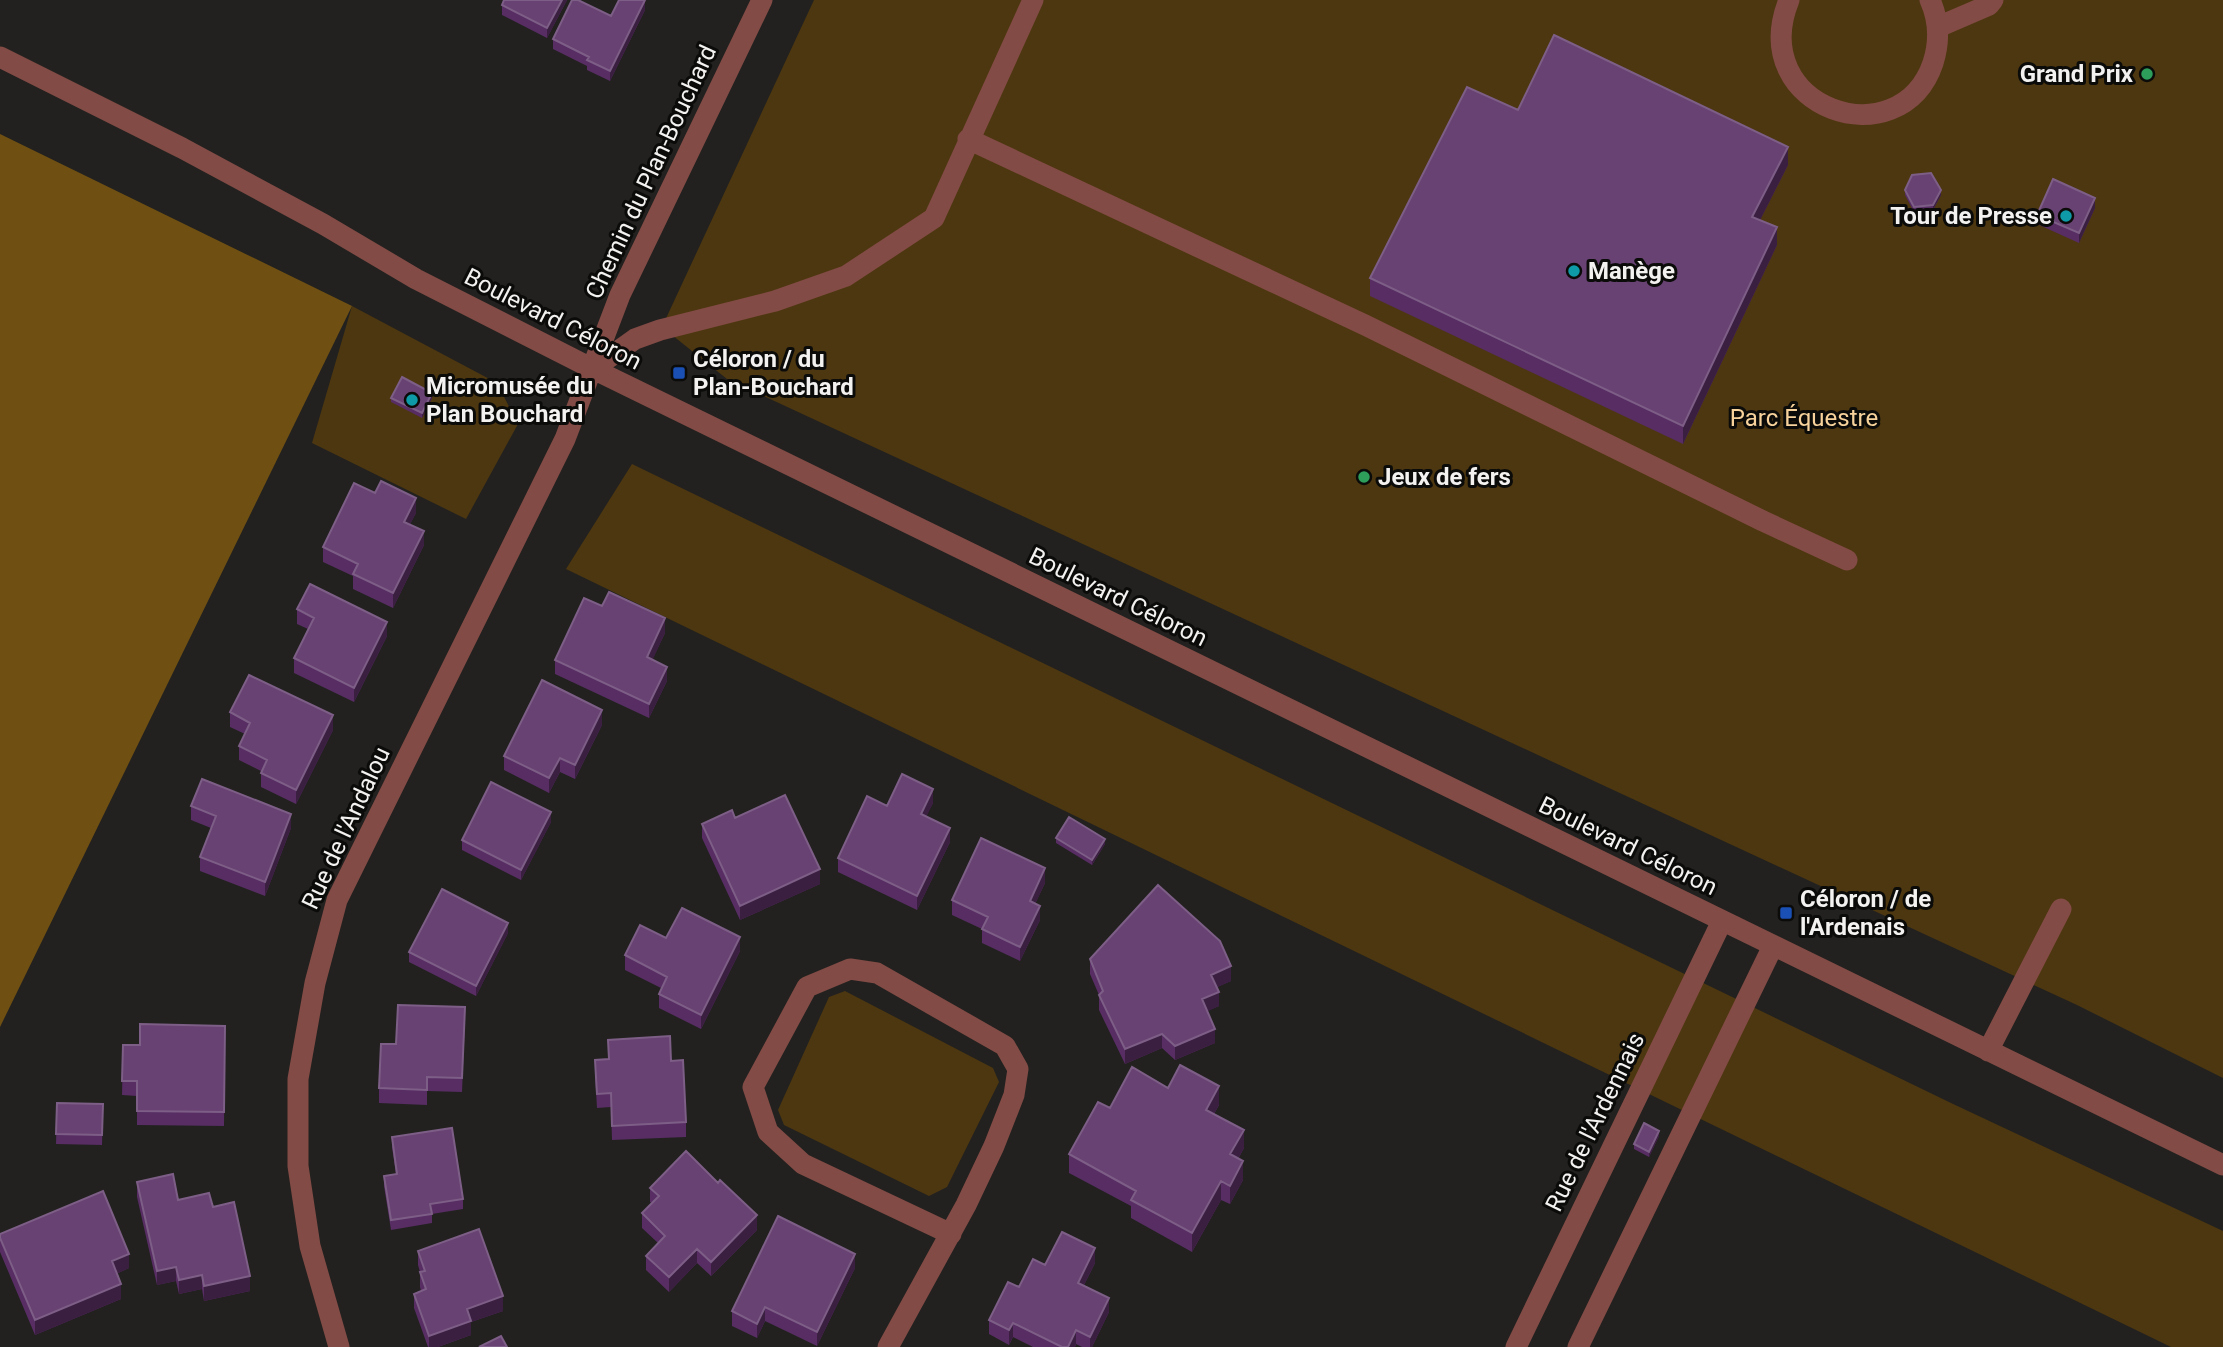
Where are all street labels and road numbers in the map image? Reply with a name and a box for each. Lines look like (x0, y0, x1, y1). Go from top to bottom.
street label: Chemin du Plan-Bouchard (580, 41, 722, 303)
street label: Boulevard Céloron (460, 262, 646, 376)
street label: Boulevard Céloron (1024, 542, 1212, 652)
street label: Rue de l'Andalou (296, 742, 396, 914)
street label: Boulevard Céloron (1534, 791, 1722, 901)
street label: Rue de l'Ardennais (1540, 1028, 1650, 1216)

